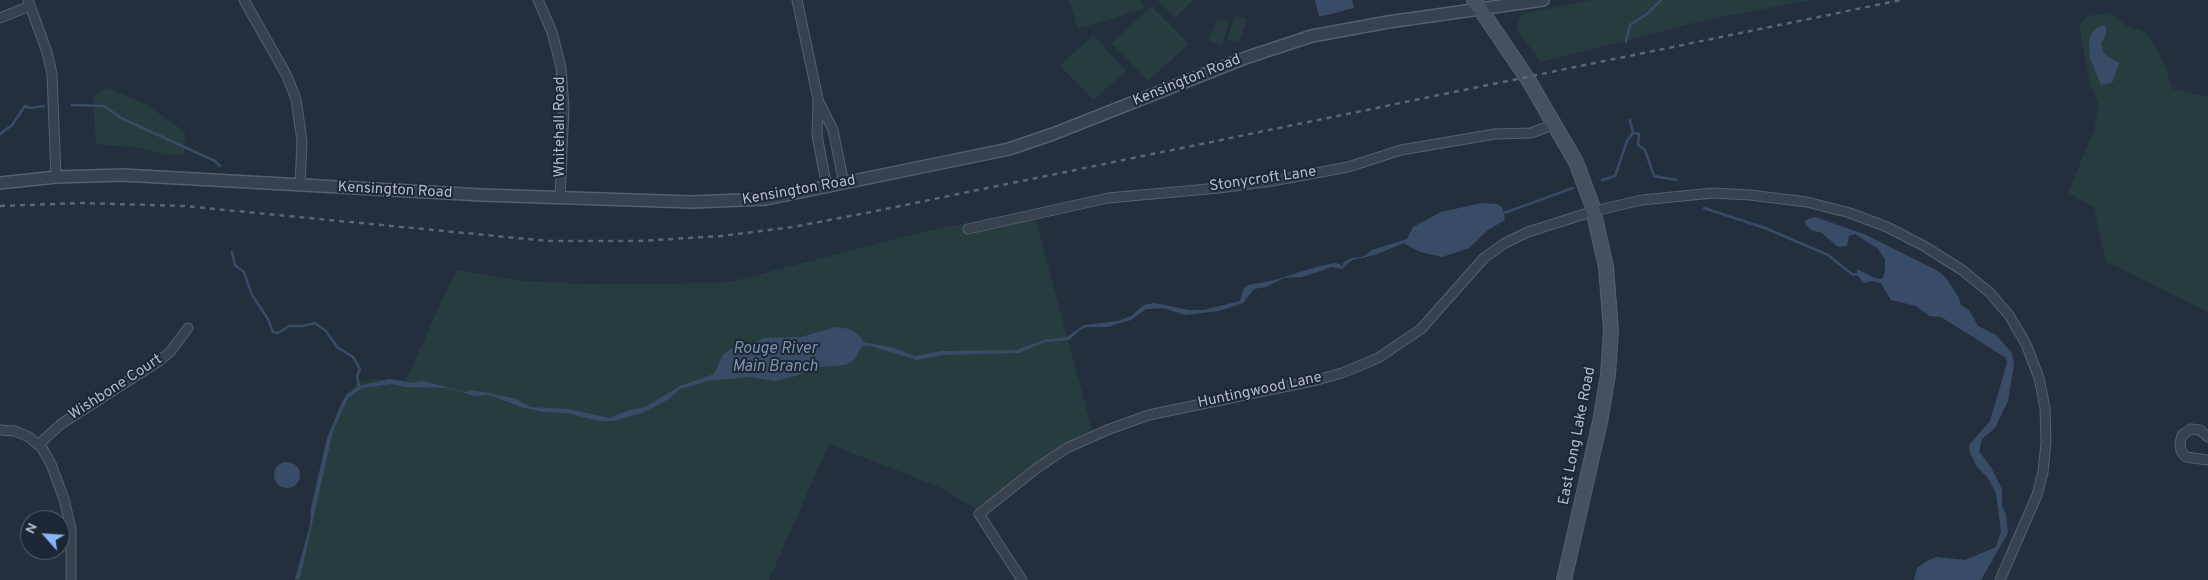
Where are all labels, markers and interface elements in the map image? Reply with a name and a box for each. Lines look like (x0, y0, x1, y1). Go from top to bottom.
street label: Kensington Road (1130, 51, 1244, 111)
street label: Whitehall Road (552, 77, 570, 177)
street label: Stonycroft Lane (1208, 164, 1318, 196)
street label: Kensington Road (741, 172, 857, 210)
street label: Kensington Road (337, 179, 453, 203)
water label: Rouge River Main Branch (732, 340, 818, 378)
street label: Wishbone Court (66, 351, 166, 425)
street label: East Long Lake Road (1556, 365, 1600, 507)
street label: Huntingwood Lane (1196, 369, 1324, 413)
north arrow (20, 510, 70, 560)
text: N (22, 520, 42, 537)

